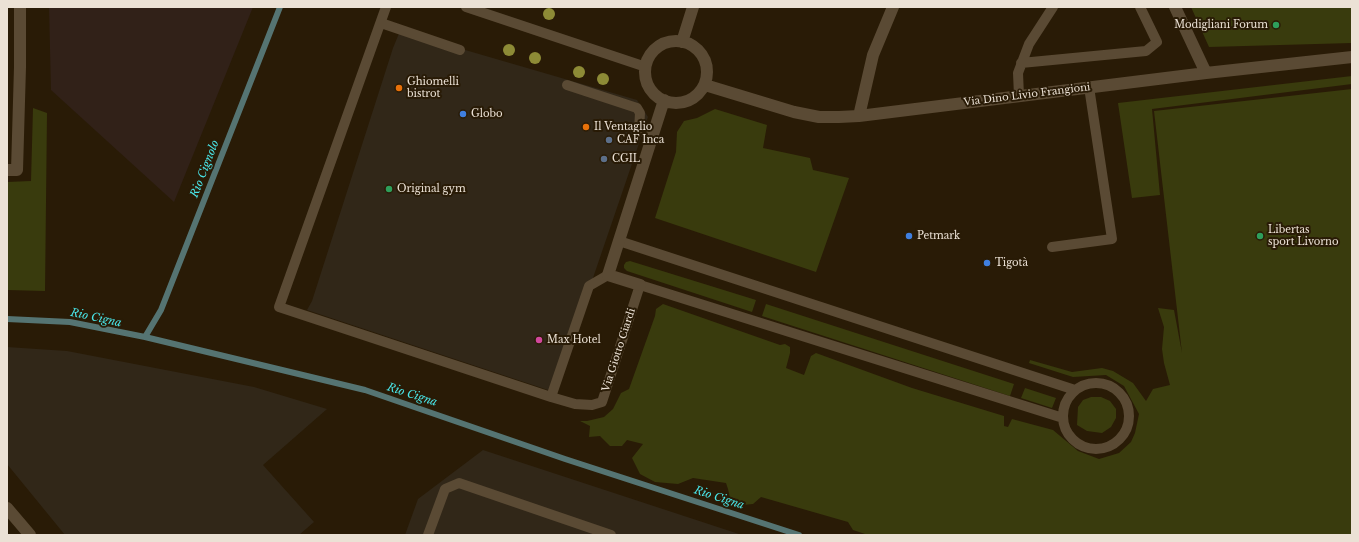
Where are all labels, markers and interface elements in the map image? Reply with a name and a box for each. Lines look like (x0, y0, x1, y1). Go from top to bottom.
place label: Modigliani Forum (1174, 19, 1268, 31)
marker: Modigliani Forum (1271, 20, 1281, 30)
place label: Ghiomelli bistrot (407, 76, 459, 100)
street label: Via Dino Livio Frangioni (963, 81, 1091, 109)
marker: Ghiomelli bistrot (394, 83, 404, 93)
place label: Globo (471, 108, 503, 120)
marker: Globo (458, 109, 468, 119)
place label: Il Ventaglio (594, 121, 652, 133)
marker: Il Ventaglio (581, 122, 591, 132)
place label: CAF Inca (617, 134, 664, 146)
marker: CAF Inca (604, 135, 614, 145)
water label: Rio Cignolo (188, 138, 222, 200)
place label: CGIL (612, 153, 640, 165)
marker: CGIL (599, 154, 609, 164)
place label: Original gym (397, 183, 466, 195)
marker: Original gym (384, 184, 394, 194)
place label: Libertas sport Livorno (1268, 224, 1339, 248)
place label: Petmark (917, 230, 960, 242)
marker: Petmark (904, 231, 914, 241)
marker: Libertas sport Livorno (1255, 231, 1265, 241)
place label: Tigotà (995, 257, 1028, 269)
marker: Tigotà (982, 258, 992, 268)
water label: Rio Cigna (69, 306, 123, 330)
street label: Via Giotto Ciardi (600, 307, 638, 393)
place label: Max Hotel (547, 334, 601, 346)
marker: Max Hotel (534, 335, 544, 345)
water label: Rio Cigna (385, 381, 439, 409)
water label: Rio Cigna (692, 484, 746, 512)

